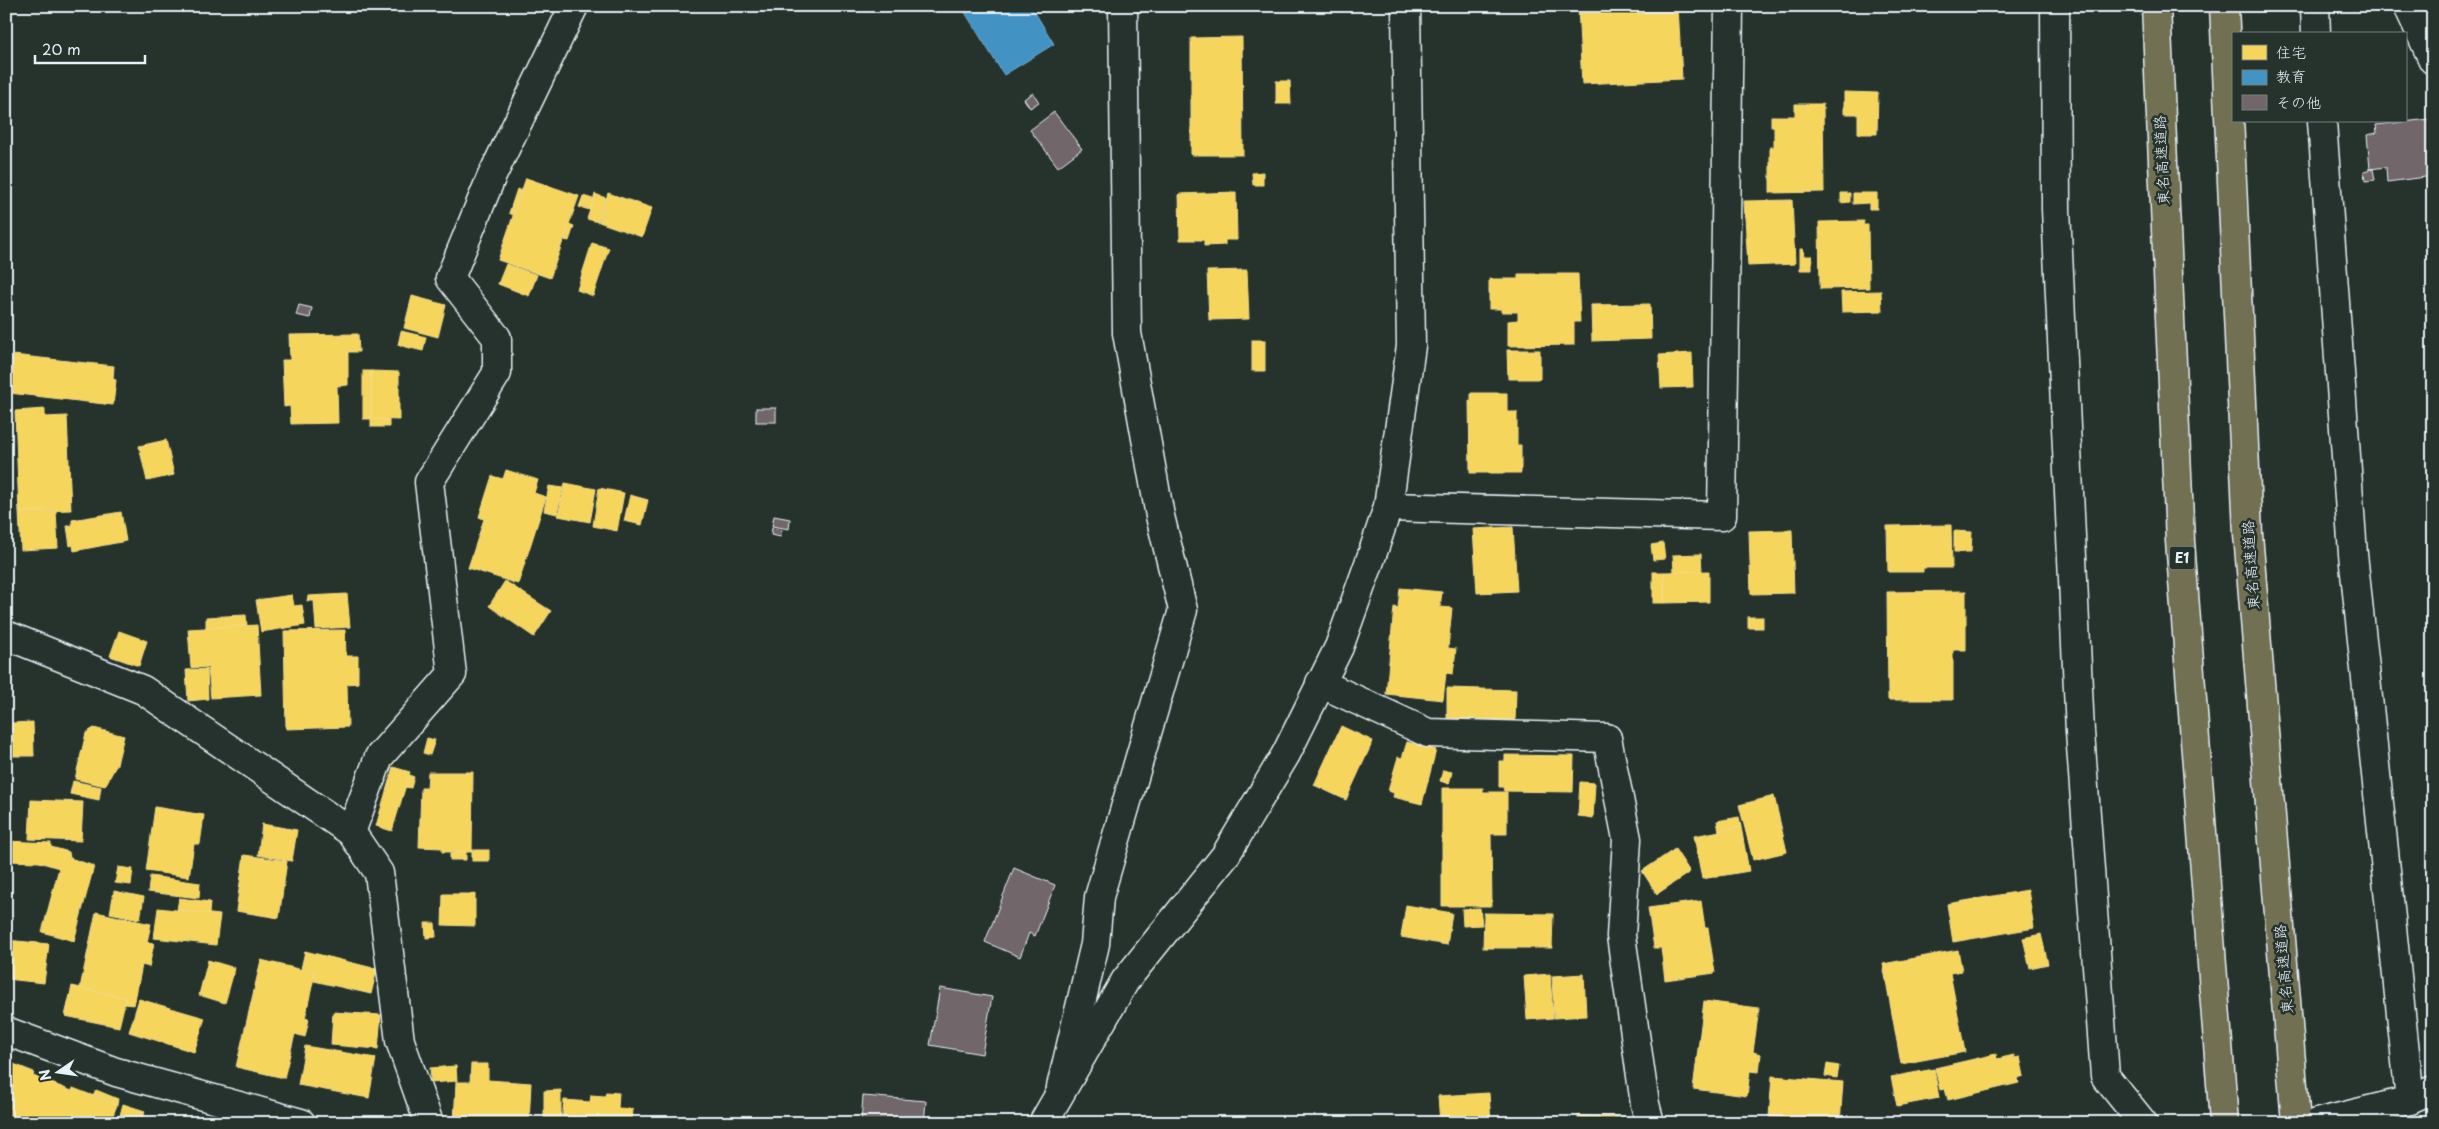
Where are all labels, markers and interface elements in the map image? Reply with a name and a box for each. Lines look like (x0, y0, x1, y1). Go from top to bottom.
scale bar (35, 32, 145, 64)
legend (2232, 32, 2406, 122)
text: 20 m (42, 37, 81, 60)
text: 住宅 (2276, 40, 2306, 63)
text: 教育 (2276, 64, 2306, 87)
text: その他 (2276, 90, 2321, 113)
street label: 東名高速道路 (2147, 115, 2174, 206)
street label: 東名高速道路 (2235, 519, 2264, 611)
road number: E1 (2170, 546, 2194, 570)
street label: 東名高速道路 (2267, 923, 2298, 1015)
north arrow (32, 1046, 82, 1096)
text: N (33, 1067, 56, 1083)

